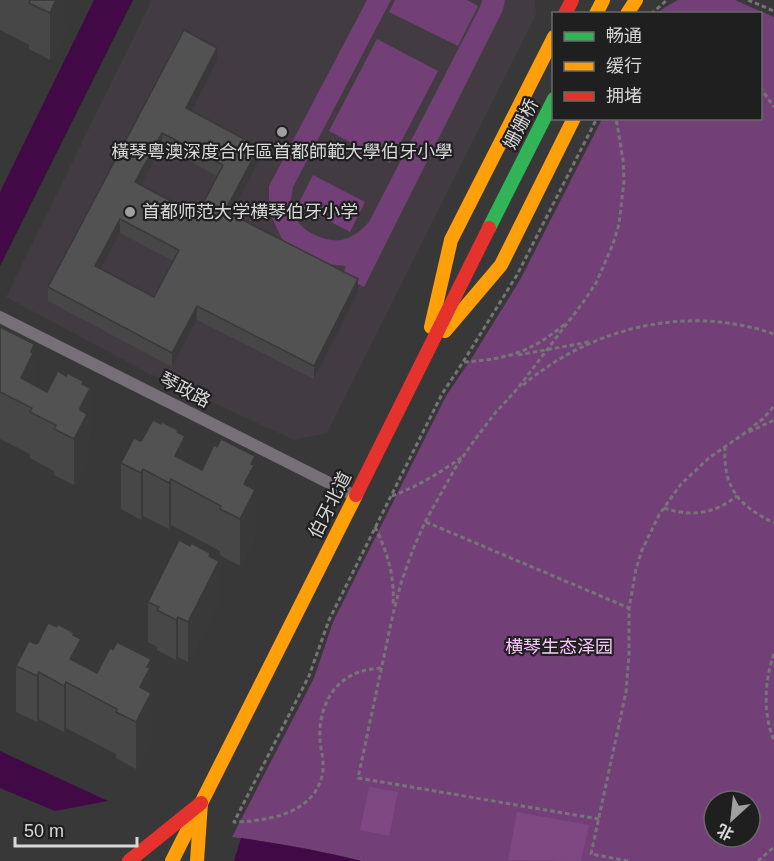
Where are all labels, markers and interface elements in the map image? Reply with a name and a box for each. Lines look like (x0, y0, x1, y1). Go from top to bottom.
legend (552, 12, 762, 120)
text: 畅通 (606, 26, 642, 46)
text: 缓行 (606, 56, 642, 76)
text: 拥堵 (606, 86, 642, 106)
street label: 姗姗桥 (500, 95, 542, 153)
marker: 橫琴粵澳深度合作區首都師範大學伯牙小學 (275, 125, 289, 139)
place label: 橫琴粵澳深度合作區首都師範大學伯牙小學 (111, 142, 453, 162)
place label: 首都师范大学横琴伯牙小学 (142, 202, 358, 222)
marker: 首都师范大学横琴伯牙小学 (123, 205, 137, 219)
street label: 琴政路 (156, 369, 214, 411)
street label: 伯牙北道 (305, 468, 355, 542)
park label: 横琴生态泽园 (505, 637, 613, 657)
north arrow (702, 789, 762, 849)
scale bar (15, 810, 136, 848)
text: 50 m (24, 821, 64, 841)
text: 北 (714, 821, 736, 843)

